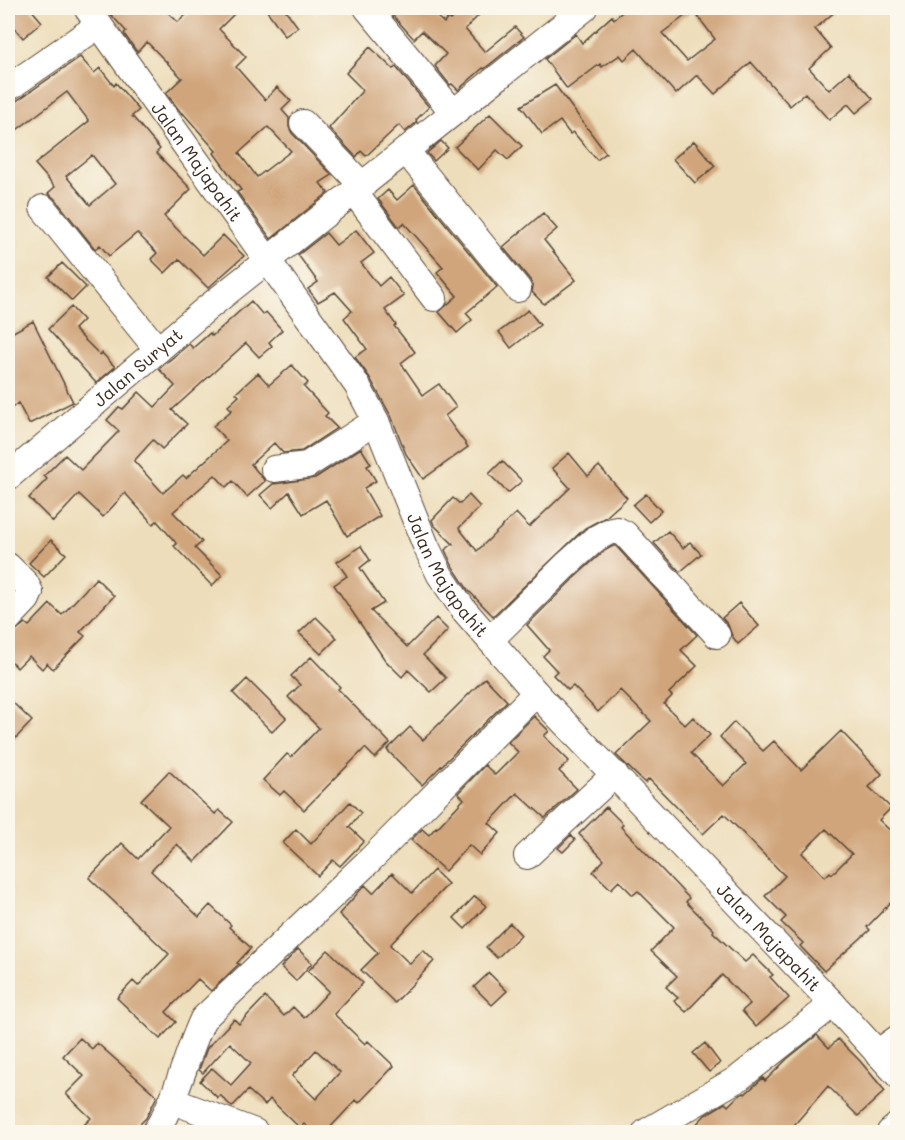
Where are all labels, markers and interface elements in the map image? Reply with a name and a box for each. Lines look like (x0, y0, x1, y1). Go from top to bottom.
street label: Jalan Majapahit (146, 97, 248, 226)
street label: Jalan Suryat (88, 322, 187, 412)
street label: Jalan Majapahit (402, 509, 494, 642)
street label: Jalan Majapahit (712, 878, 827, 996)

